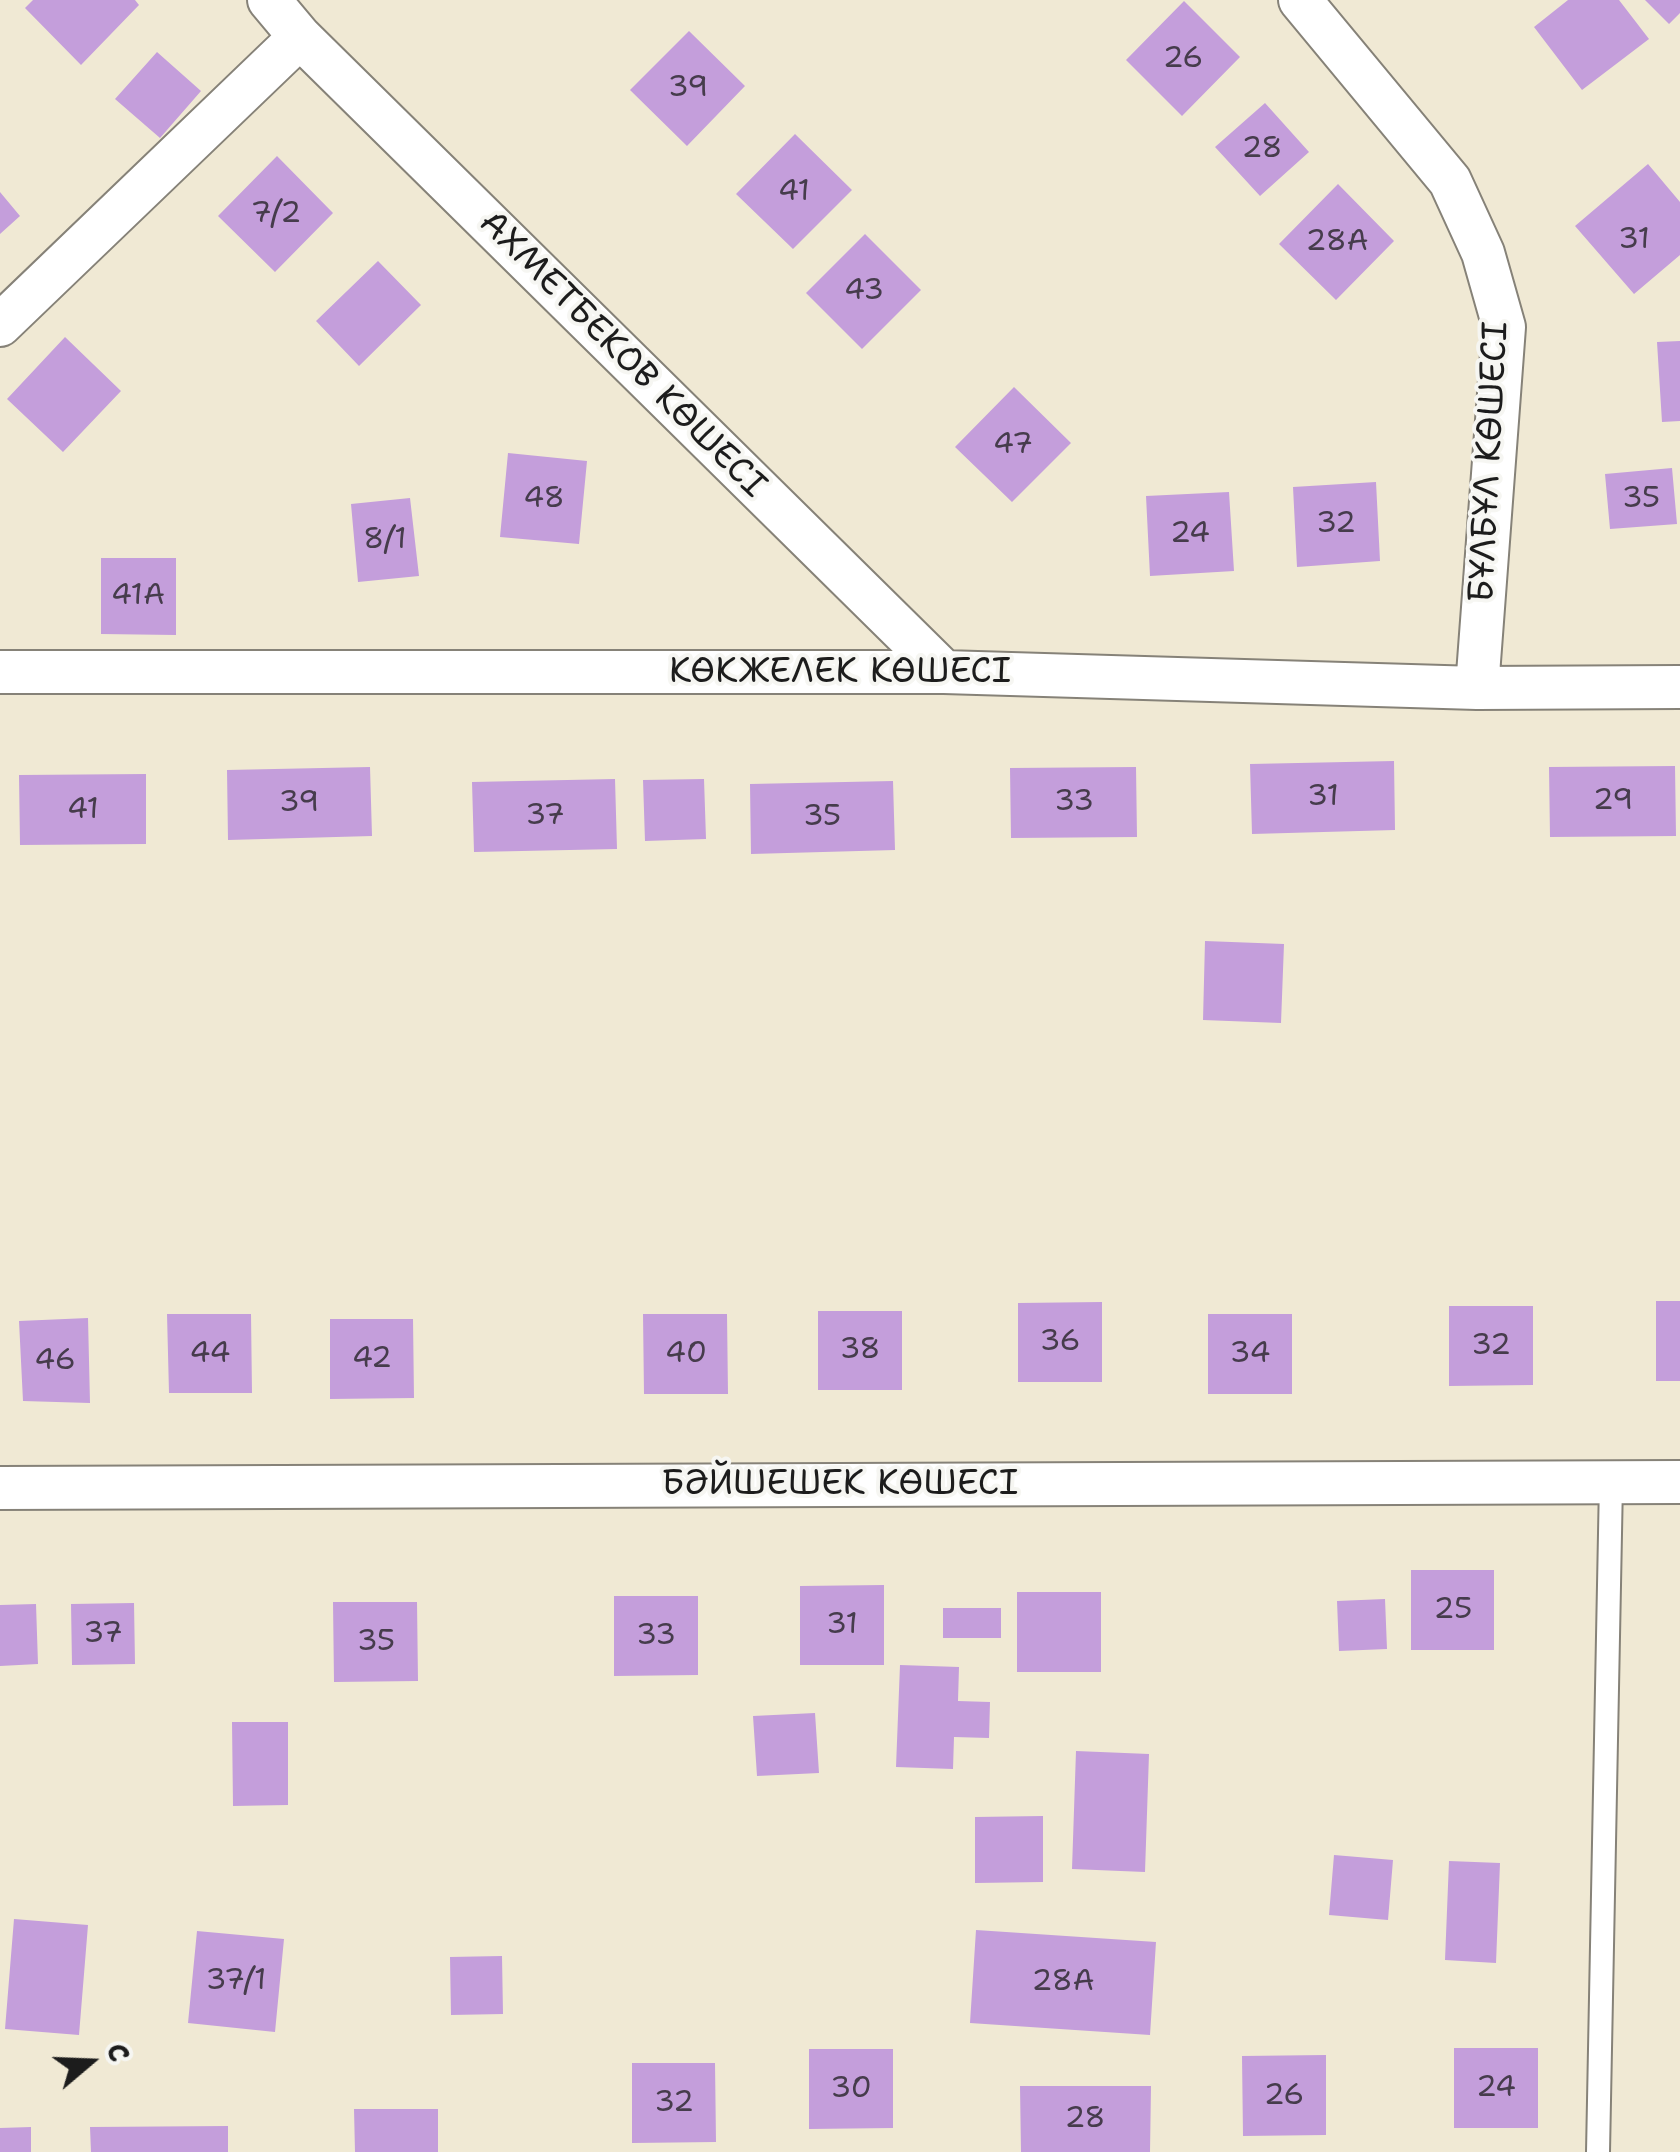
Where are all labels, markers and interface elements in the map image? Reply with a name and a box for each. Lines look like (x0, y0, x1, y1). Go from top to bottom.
house number: 26 (1163, 41, 1203, 77)
house number: 39 (668, 70, 708, 106)
house number: 28 (1241, 131, 1283, 167)
house number: 41 (778, 174, 810, 210)
house number: 7/2 (251, 196, 301, 232)
street label: АХМЕТБЕКОВ КӨШЕСІ (470, 203, 774, 507)
house number: 31 (1618, 222, 1650, 258)
house number: 28А (1306, 224, 1368, 260)
house number: 43 (844, 273, 884, 309)
street label: БҰЛБҰЛ КӨШЕСІ (1462, 320, 1518, 604)
house number: 47 (993, 427, 1033, 463)
house number: 48 (523, 481, 565, 517)
house number: 35 (1622, 481, 1660, 517)
house number: 32 (1316, 506, 1356, 542)
house number: 24 (1170, 516, 1210, 552)
house number: 8/1 (363, 522, 407, 558)
house number: 41А (111, 578, 165, 614)
street label: КӨКЖЕЛЕК КӨШЕСІ (669, 652, 1011, 694)
house number: 31 (1307, 779, 1339, 815)
house number: 29 (1593, 783, 1633, 819)
house number: 33 (1054, 784, 1094, 820)
house number: 39 (279, 785, 319, 821)
house number: 41 (67, 792, 99, 828)
house number: 37 (525, 798, 565, 834)
house number: 35 (803, 799, 841, 835)
house number: 36 (1039, 1324, 1081, 1360)
house number: 32 (1471, 1328, 1511, 1364)
house number: 38 (839, 1332, 881, 1368)
house number: 44 (189, 1336, 231, 1372)
house number: 40 (665, 1336, 707, 1372)
house number: 34 (1230, 1336, 1270, 1372)
house number: 42 (352, 1341, 392, 1377)
house number: 46 (34, 1343, 76, 1379)
street label: БӘЙШЕШЕК КӨШЕСІ (662, 1464, 1018, 1506)
house number: 25 (1434, 1592, 1472, 1628)
house number: 31 (826, 1607, 858, 1643)
house number: 37 (83, 1616, 123, 1652)
house number: 33 (636, 1618, 676, 1654)
house number: 35 (357, 1624, 395, 1660)
house number: 37/1 (205, 1963, 267, 1999)
house number: 28А (1032, 1964, 1094, 2000)
north arrow (40, 2012, 140, 2112)
text: С (98, 2038, 139, 2067)
house number: 24 (1476, 2070, 1516, 2106)
house number: 30 (830, 2071, 872, 2107)
house number: 26 (1264, 2078, 1304, 2114)
house number: 32 (654, 2085, 694, 2121)
house number: 28 (1064, 2101, 1106, 2137)

